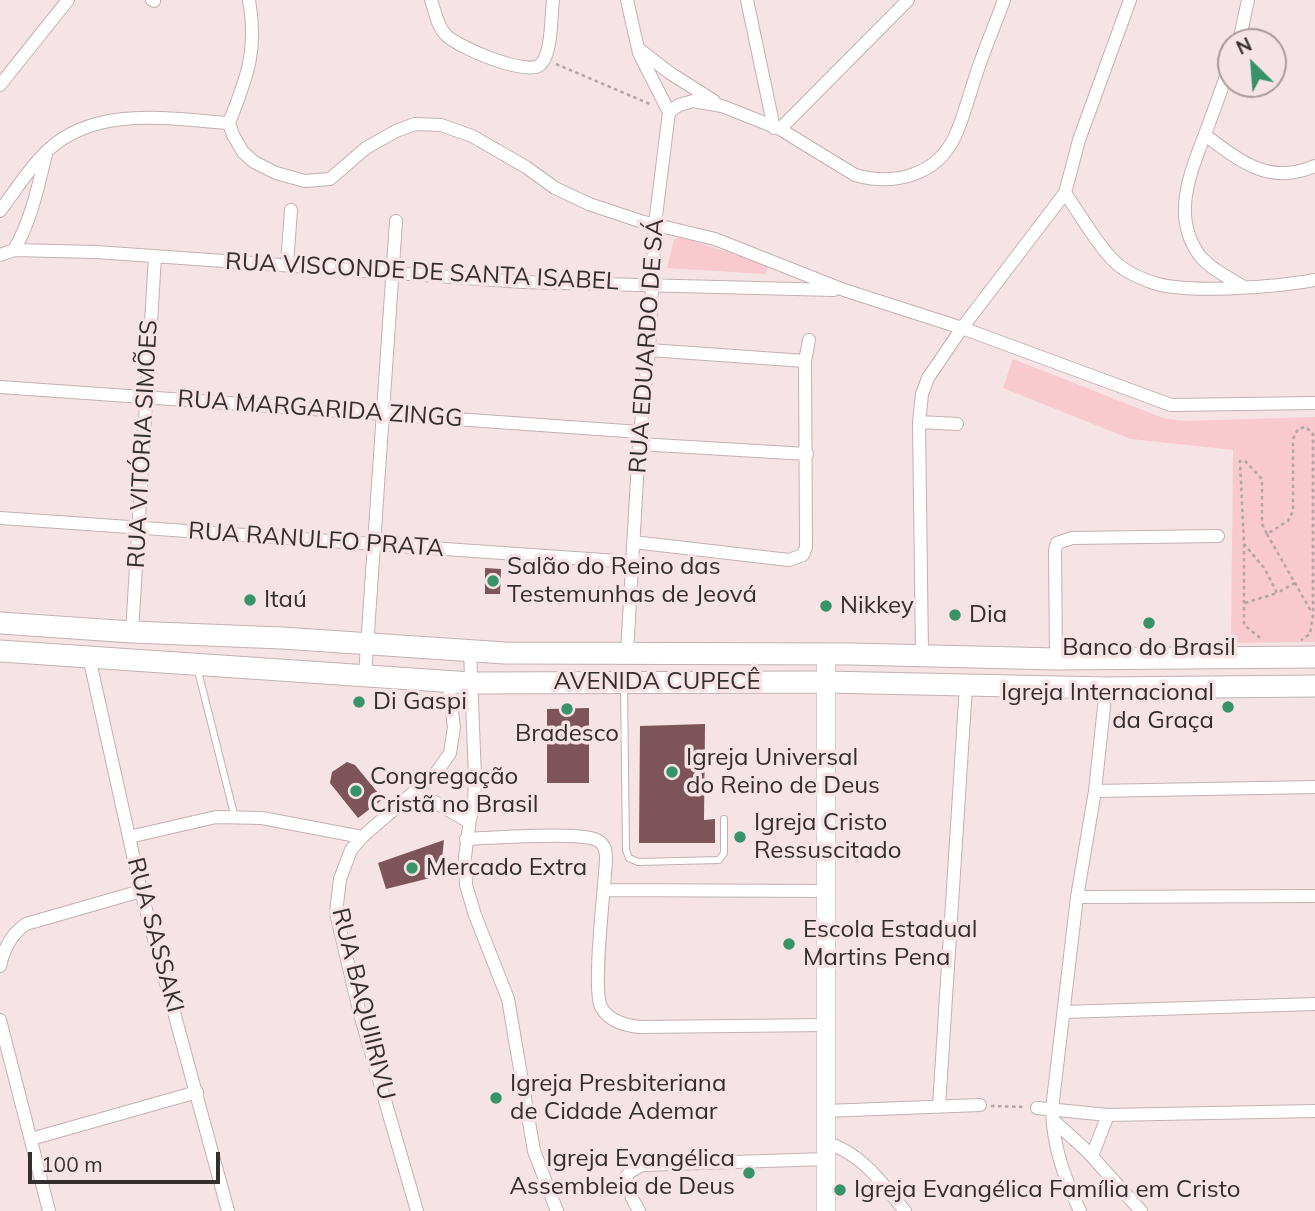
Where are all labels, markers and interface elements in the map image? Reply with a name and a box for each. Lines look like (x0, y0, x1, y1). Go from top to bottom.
north arrow (1217, 28, 1287, 98)
text: N (1232, 32, 1256, 60)
street label: RUA EDUARDO DE SÁ (624, 218, 670, 474)
street label: RUA VISCONDE DE SANTA ISABEL (224, 247, 620, 297)
street label: RUA VITÓRIA SIMÕES (122, 319, 164, 569)
street label: RUA MARGARIDA ZINGG (176, 385, 464, 433)
street label: RUA RANULFO PRATA (187, 517, 445, 563)
place label: Salão do Reino das Testemunhas de Jeová (507, 553, 757, 609)
marker: Salão do Reino das Testemunhas de Jeová (485, 573, 501, 589)
place label: Itaú (264, 586, 307, 614)
marker: Itaú (242, 592, 258, 608)
place label: Nikkey (840, 592, 914, 620)
marker: Nikkey (818, 598, 834, 614)
place label: Dia (969, 601, 1007, 629)
marker: Dia (947, 607, 963, 623)
marker: Banco do Brasil (1141, 615, 1157, 631)
place label: Banco do Brasil (1062, 634, 1236, 662)
street label: AVENIDA CUPECÊ (554, 668, 760, 696)
place label: Igreja Internacional da Graça (1001, 679, 1214, 735)
place label: Di Gaspi (373, 688, 467, 716)
marker: Di Gaspi (351, 694, 367, 710)
marker: Igreja Internacional da Graça (1220, 699, 1236, 715)
marker: Bradesco (559, 701, 575, 717)
place label: Bradesco (515, 720, 619, 748)
place label: Igreja Universal do Reino de Deus (686, 744, 880, 800)
place label: Congregação Cristã no Brasil (370, 763, 538, 819)
marker: Igreja Universal do Reino de Deus (664, 764, 680, 780)
marker: Congregação Cristã no Brasil (348, 783, 364, 799)
place label: Igreja Cristo Ressuscitado (754, 809, 901, 865)
marker: Igreja Cristo Ressuscitado (732, 829, 748, 845)
street label: RUA SASSAKI (120, 854, 190, 1016)
place label: Mercado Extra (426, 854, 587, 882)
marker: Mercado Extra (404, 860, 420, 876)
street label: RUA BAQUIIRIVU (325, 905, 401, 1103)
place label: Escola Estadual Martins Pena (803, 916, 977, 972)
marker: Escola Estadual Martins Pena (781, 936, 797, 952)
place label: Igreja Presbiteriana de Cidade Ademar (510, 1070, 726, 1126)
marker: Igreja Presbiteriana de Cidade Ademar (488, 1090, 504, 1106)
scale bar (32, 1138, 224, 1182)
place label: Igreja Evangélica Assembleia de Deus (510, 1145, 735, 1201)
text: 100 m (41, 1151, 103, 1177)
marker: Igreja Evangélica Assembleia de Deus (741, 1165, 757, 1181)
place label: Igreja Evangélica Família em Cristo (854, 1176, 1240, 1204)
marker: Igreja Evangélica Família em Cristo (832, 1182, 848, 1198)

